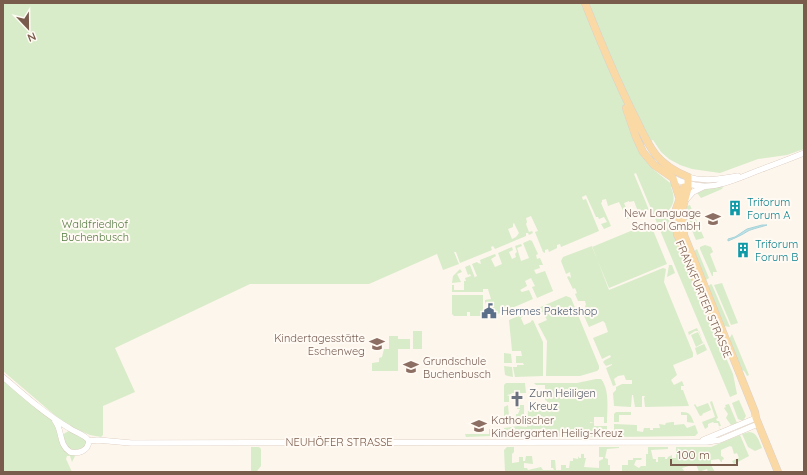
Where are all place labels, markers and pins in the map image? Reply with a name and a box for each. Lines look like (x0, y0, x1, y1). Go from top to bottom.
place label: Triforum Forum A (747, 195, 790, 222)
building icon: Triforum Forum A (726, 199, 744, 217)
place label: New Language School GmbH (624, 206, 701, 233)
school or university icon: New Language School GmbH (704, 210, 722, 228)
place label: Triforum Forum B (755, 237, 798, 264)
building icon: Triforum Forum B (734, 241, 752, 259)
public building icon: Hermes Paketshop (480, 302, 498, 320)
place label: Hermes Paketshop (501, 304, 598, 318)
place label: Kindertagesstätte Eschenweg (274, 331, 365, 358)
school or university icon: Kindertagesstätte Eschenweg (368, 335, 386, 353)
place label: Grundschule Buchenbusch (423, 354, 491, 381)
school or university icon: Grundschule Buchenbusch (402, 358, 420, 376)
place label: Zum Heiligen Kreuz (529, 386, 596, 413)
church icon: Zum Heiligen Kreuz (508, 390, 526, 408)
place label: Katholischer Kindergarten Heilig-Kreuz (491, 413, 623, 440)
school or university icon: Katholischer Kindergarten Heilig-Kreuz (470, 417, 488, 435)

